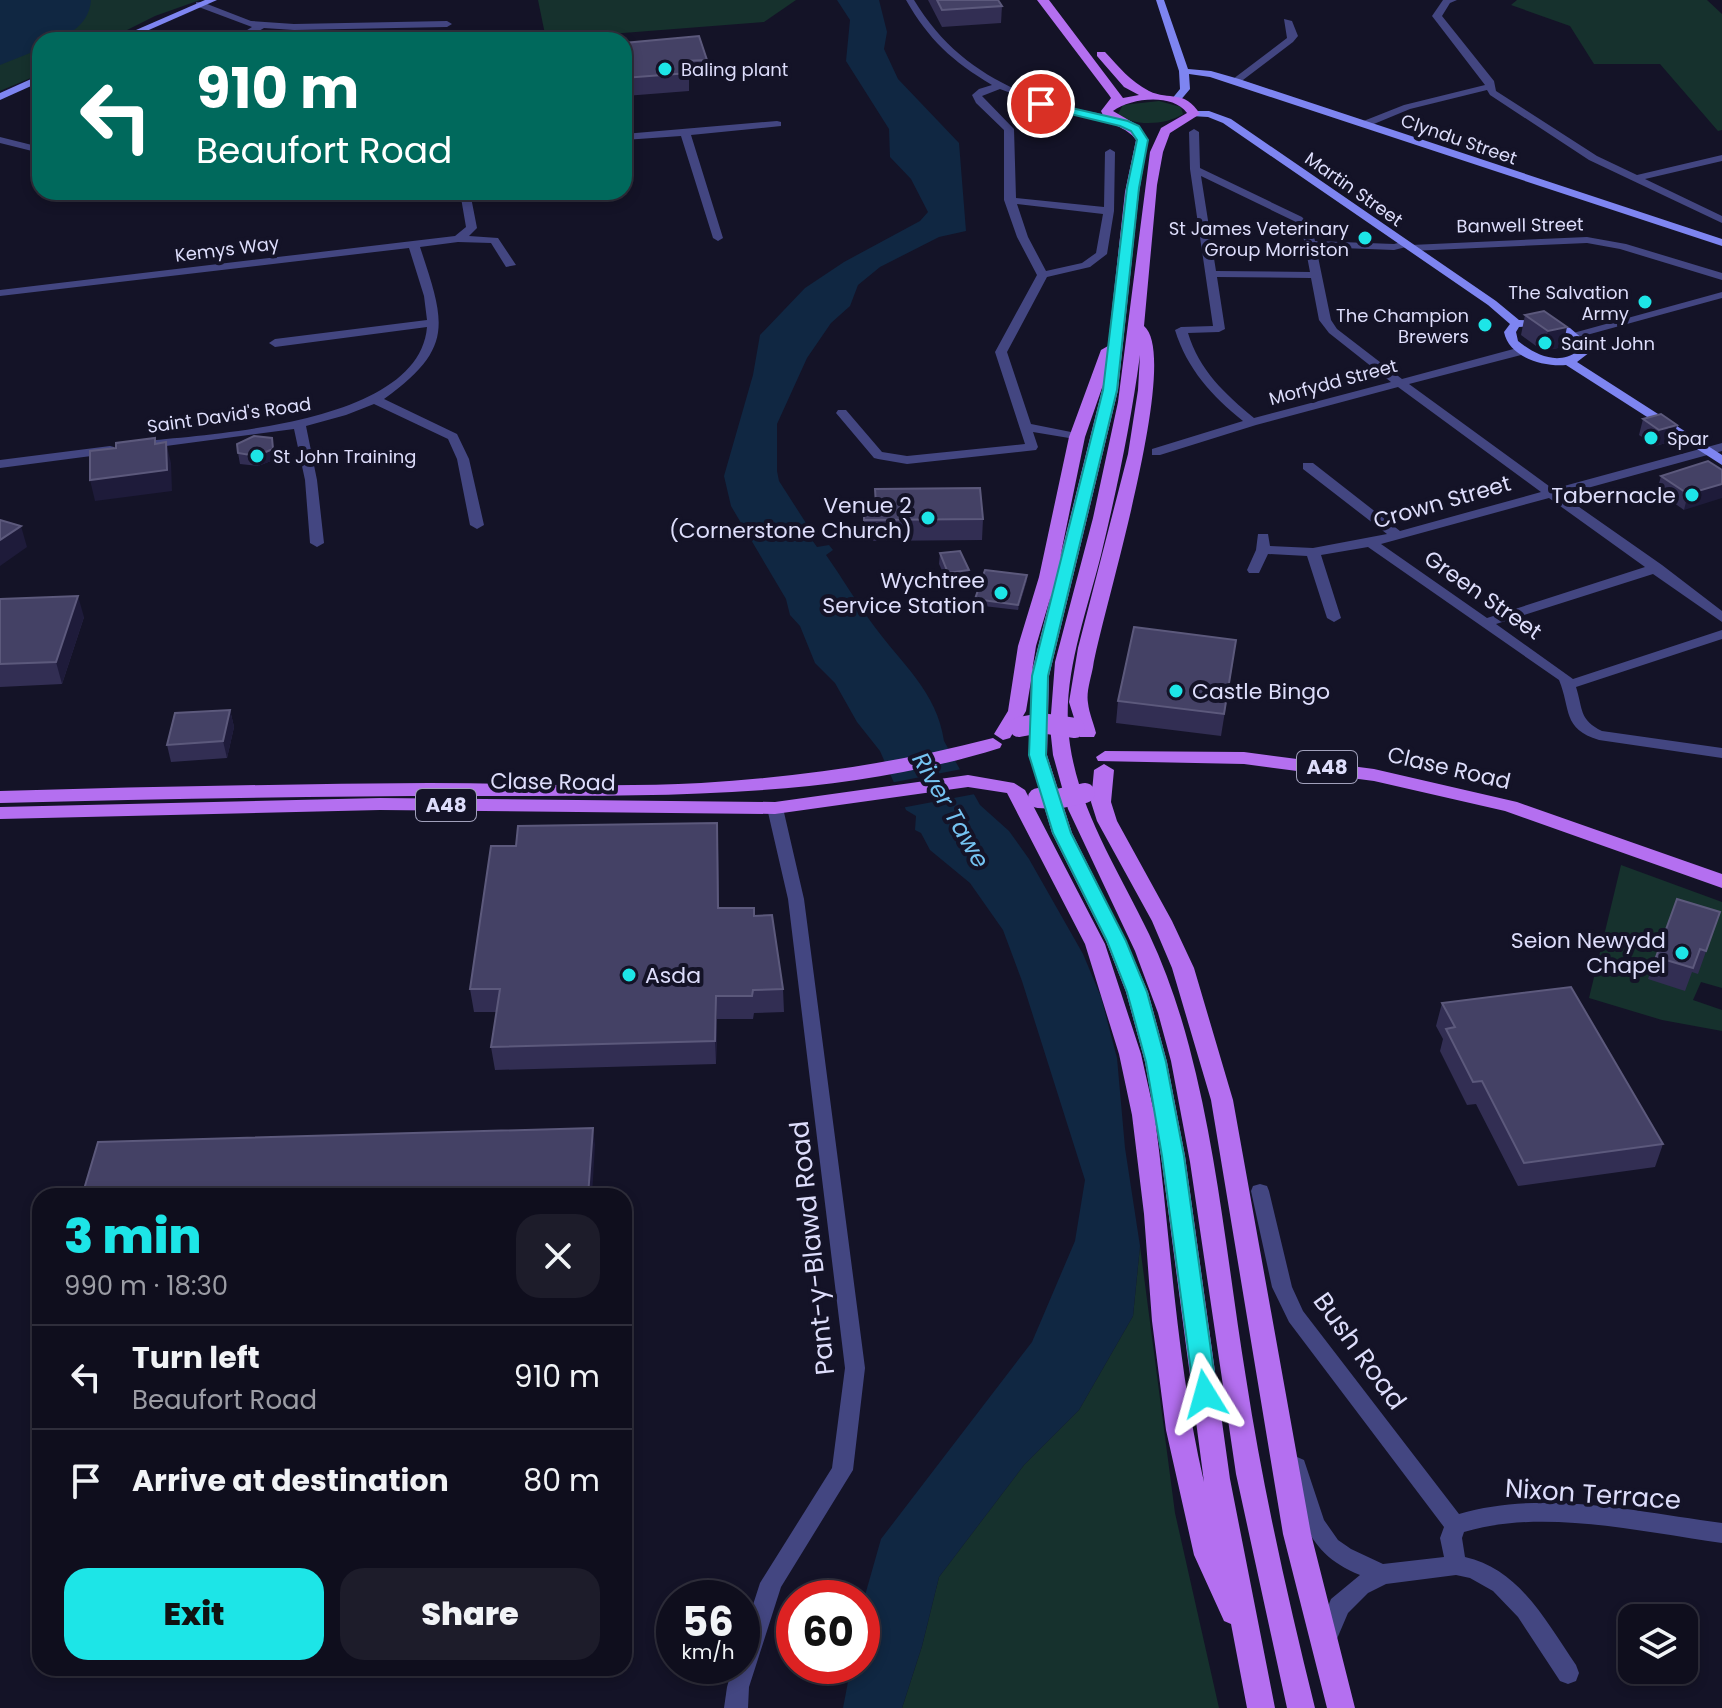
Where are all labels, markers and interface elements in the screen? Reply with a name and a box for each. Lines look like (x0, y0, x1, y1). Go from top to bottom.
text: 910 m (196, 49, 359, 128)
place label: Baling plant (681, 57, 788, 82)
marker: Baling plant (656, 60, 674, 78)
icon: left (64, 64, 168, 168)
pin (1007, 70, 1075, 138)
icon: arrive (1019, 82, 1063, 126)
street label: Clyndu Street (1398, 107, 1520, 171)
text: Beaufort Road (196, 125, 452, 176)
street label: Martin Street (1300, 146, 1408, 232)
street label: Banwell Street (1456, 211, 1584, 239)
place label: St James Veterinary Group Morriston (1169, 216, 1349, 262)
marker: St James Veterinary Group Morriston (1356, 229, 1374, 247)
street label: Kemys Way (174, 230, 280, 268)
place label: The Salvation Army (1508, 280, 1629, 326)
marker: The Salvation Army (1636, 293, 1654, 311)
place label: The Champion Brewers (1336, 303, 1469, 349)
marker: The Champion Brewers (1476, 316, 1494, 334)
place label: Saint John (1561, 331, 1655, 356)
marker: Saint John (1536, 334, 1554, 352)
street label: Morfydd Street (1266, 353, 1400, 411)
street label: Saint David's Road (145, 391, 313, 439)
place label: Spar (1667, 426, 1709, 451)
marker: Spar (1642, 429, 1660, 447)
place label: St John Training (273, 444, 417, 469)
marker: St John Training (248, 447, 266, 465)
street label: Crown Street (1370, 468, 1514, 536)
place label: Tabernacle (1551, 480, 1676, 511)
marker: Tabernacle (1683, 486, 1701, 504)
place label: Venue 2 (Cornerstone Church) (669, 490, 912, 546)
marker: Venue 2 (Cornerstone Church) (919, 509, 937, 527)
street label: Green Street (1418, 543, 1548, 647)
place label: Wychtree Service Station (822, 565, 985, 621)
marker: Wychtree Service Station (992, 584, 1010, 602)
place label: Castle Bingo (1192, 676, 1330, 707)
marker: Castle Bingo (1167, 682, 1185, 700)
street label: Clase Road (1384, 739, 1514, 797)
water label: River Tawe (905, 746, 998, 874)
road number: A48 (1297, 751, 1357, 783)
street label: Clase Road (490, 765, 616, 799)
road number: A48 (416, 789, 476, 821)
place label: Seion Newydd Chapel (1511, 925, 1666, 981)
marker: Seion Newydd Chapel (1673, 944, 1691, 962)
place label: Asda (645, 960, 701, 991)
marker: Asda (620, 966, 638, 984)
street label: Pant-y-Blawd Road (781, 1119, 843, 1377)
text: 3 min (64, 1203, 201, 1270)
button: close (516, 1214, 600, 1298)
text: 990 m · 18:30 (64, 1268, 228, 1304)
street label: Bush Road (1305, 1285, 1415, 1417)
text: Turn left (132, 1336, 260, 1379)
position arrow (1163, 1352, 1247, 1436)
icon: left (64, 1355, 108, 1399)
text: 910 m (514, 1355, 600, 1398)
text: Beaufort Road (132, 1382, 317, 1418)
icon: arrive (64, 1459, 108, 1503)
text: Arrive at destination (132, 1459, 449, 1502)
text: 80 m (523, 1459, 600, 1502)
street label: Nixon Terrace (1504, 1470, 1682, 1518)
button: Exit (64, 1568, 324, 1660)
button: Share (340, 1568, 600, 1660)
speed limit sign: 60 (776, 1580, 880, 1684)
text: 56 (682, 1594, 734, 1650)
map controls (1618, 1604, 1698, 1684)
button: layers (1618, 1604, 1698, 1684)
text: km/h (681, 1638, 735, 1666)

